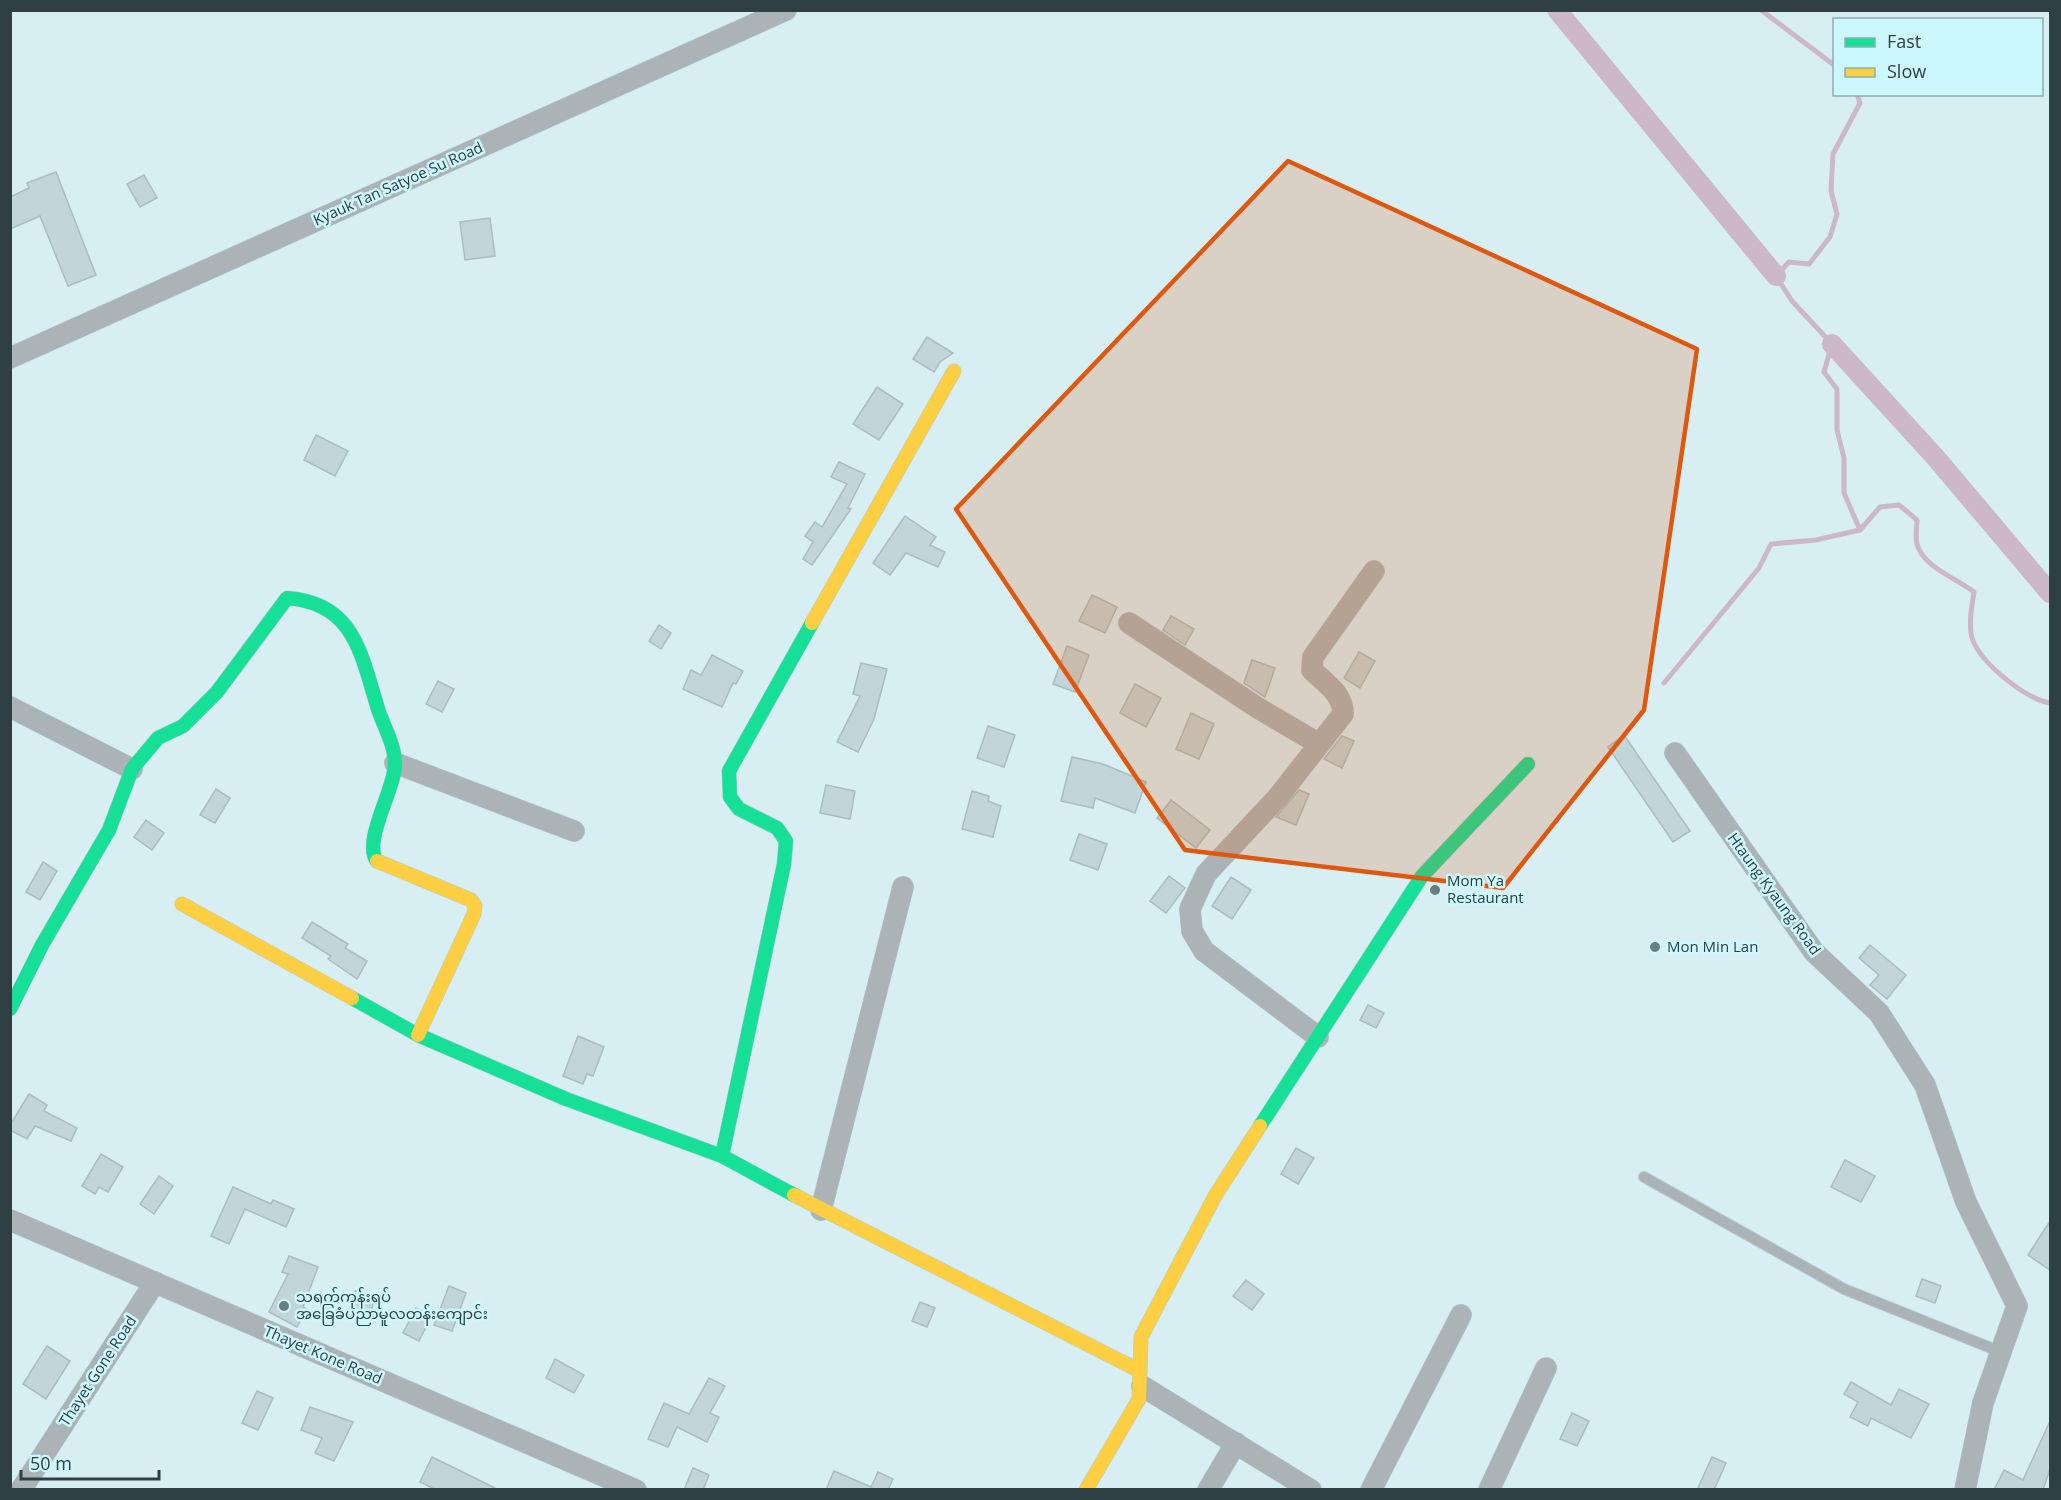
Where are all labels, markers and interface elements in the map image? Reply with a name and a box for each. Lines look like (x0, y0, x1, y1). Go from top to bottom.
legend (1833, 18, 2043, 96)
text: Fast (1887, 29, 1921, 53)
text: Slow (1887, 59, 1926, 83)
street label: Kyauk Tan Satyoe Su Road (310, 137, 486, 230)
street label: Htaung Kyaung Road (1724, 828, 1826, 959)
place label: Mom Ya Restaurant (1447, 870, 1524, 907)
marker: Mom Ya Restaurant (1428, 883, 1442, 897)
place label: Mon Min Lan (1667, 936, 1758, 956)
marker: Mon Min Lan (1648, 940, 1662, 954)
place label: သရက်ကုန်းရပ် အခြေခံပညာမူလတန်းကျောင်း (296, 1286, 488, 1326)
marker: သရက်ကုန်းရပ် အခြေခံပညာမူလတန်းကျောင်း (277, 1299, 291, 1313)
street label: Thayet Gone Road (54, 1311, 140, 1430)
street label: Thayet Kone Road (261, 1320, 386, 1388)
scale bar (21, 1443, 159, 1481)
text: 50 m (30, 1451, 72, 1475)

